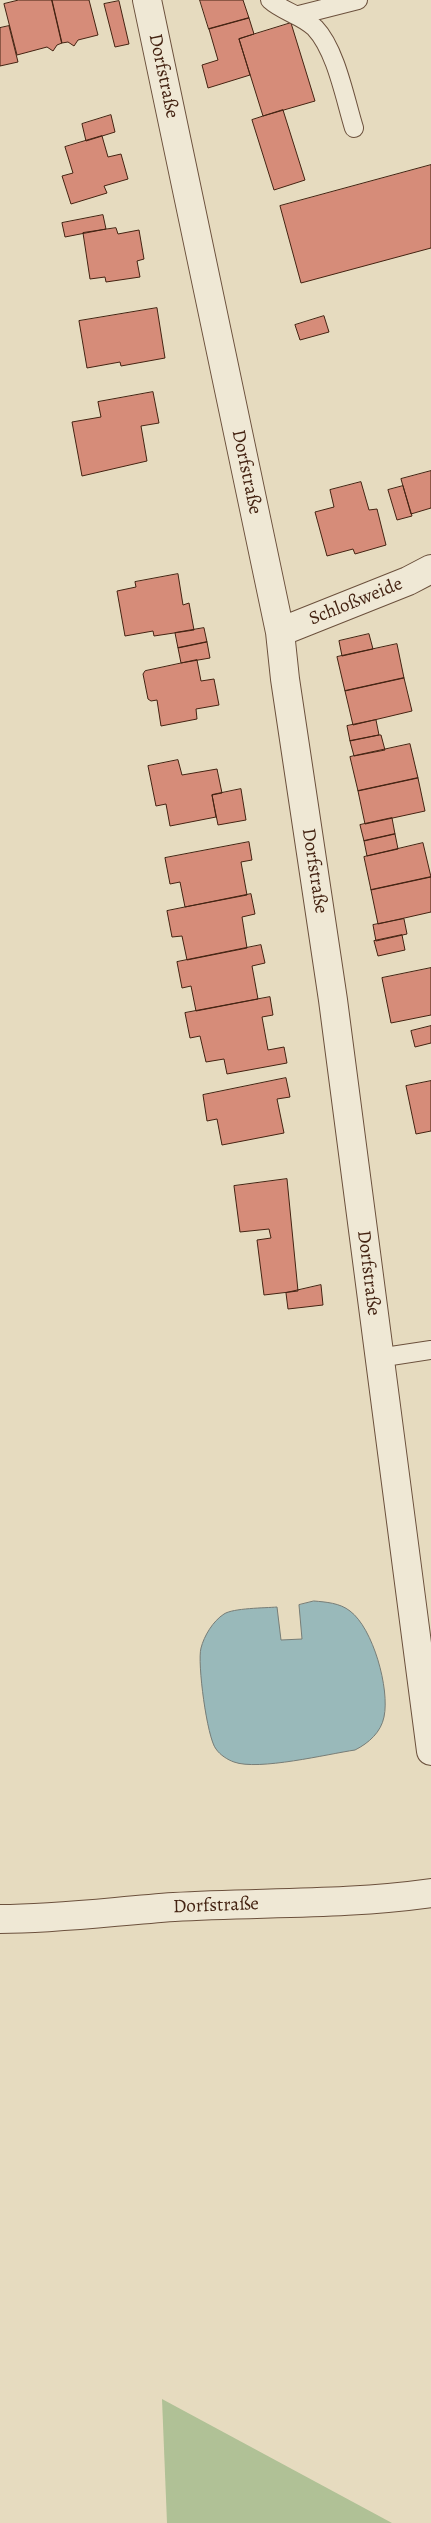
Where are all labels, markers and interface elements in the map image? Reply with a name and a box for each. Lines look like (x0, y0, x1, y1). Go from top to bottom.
street label: Dorfstraße (143, 32, 183, 120)
street label: Dorfstraße (226, 428, 266, 516)
street label: Schloßweide (306, 573, 406, 631)
street label: Dorfstraße (296, 827, 332, 915)
street label: Dorfstraße (351, 1229, 385, 1317)
street label: Dorfstraße (173, 1893, 259, 1919)

